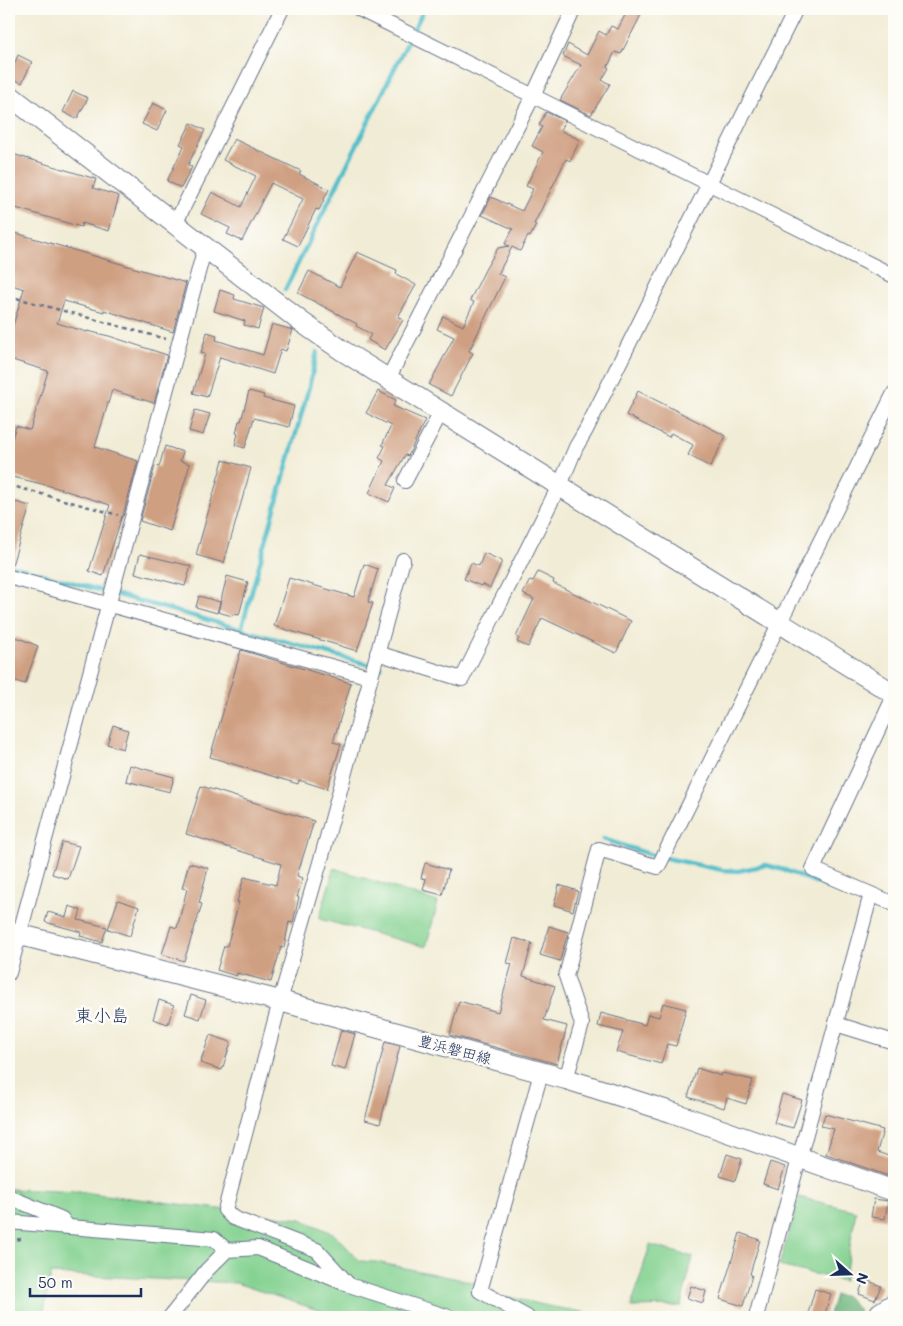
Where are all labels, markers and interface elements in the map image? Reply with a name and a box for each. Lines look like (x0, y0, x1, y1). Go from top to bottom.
district label: 東小島 (75, 1003, 129, 1027)
street label: 豊浜磐田線 (416, 1030, 494, 1068)
north arrow (826, 1248, 876, 1298)
scale bar (30, 1266, 141, 1298)
text: N (852, 1270, 873, 1287)
text: 50 m (38, 1272, 73, 1292)

